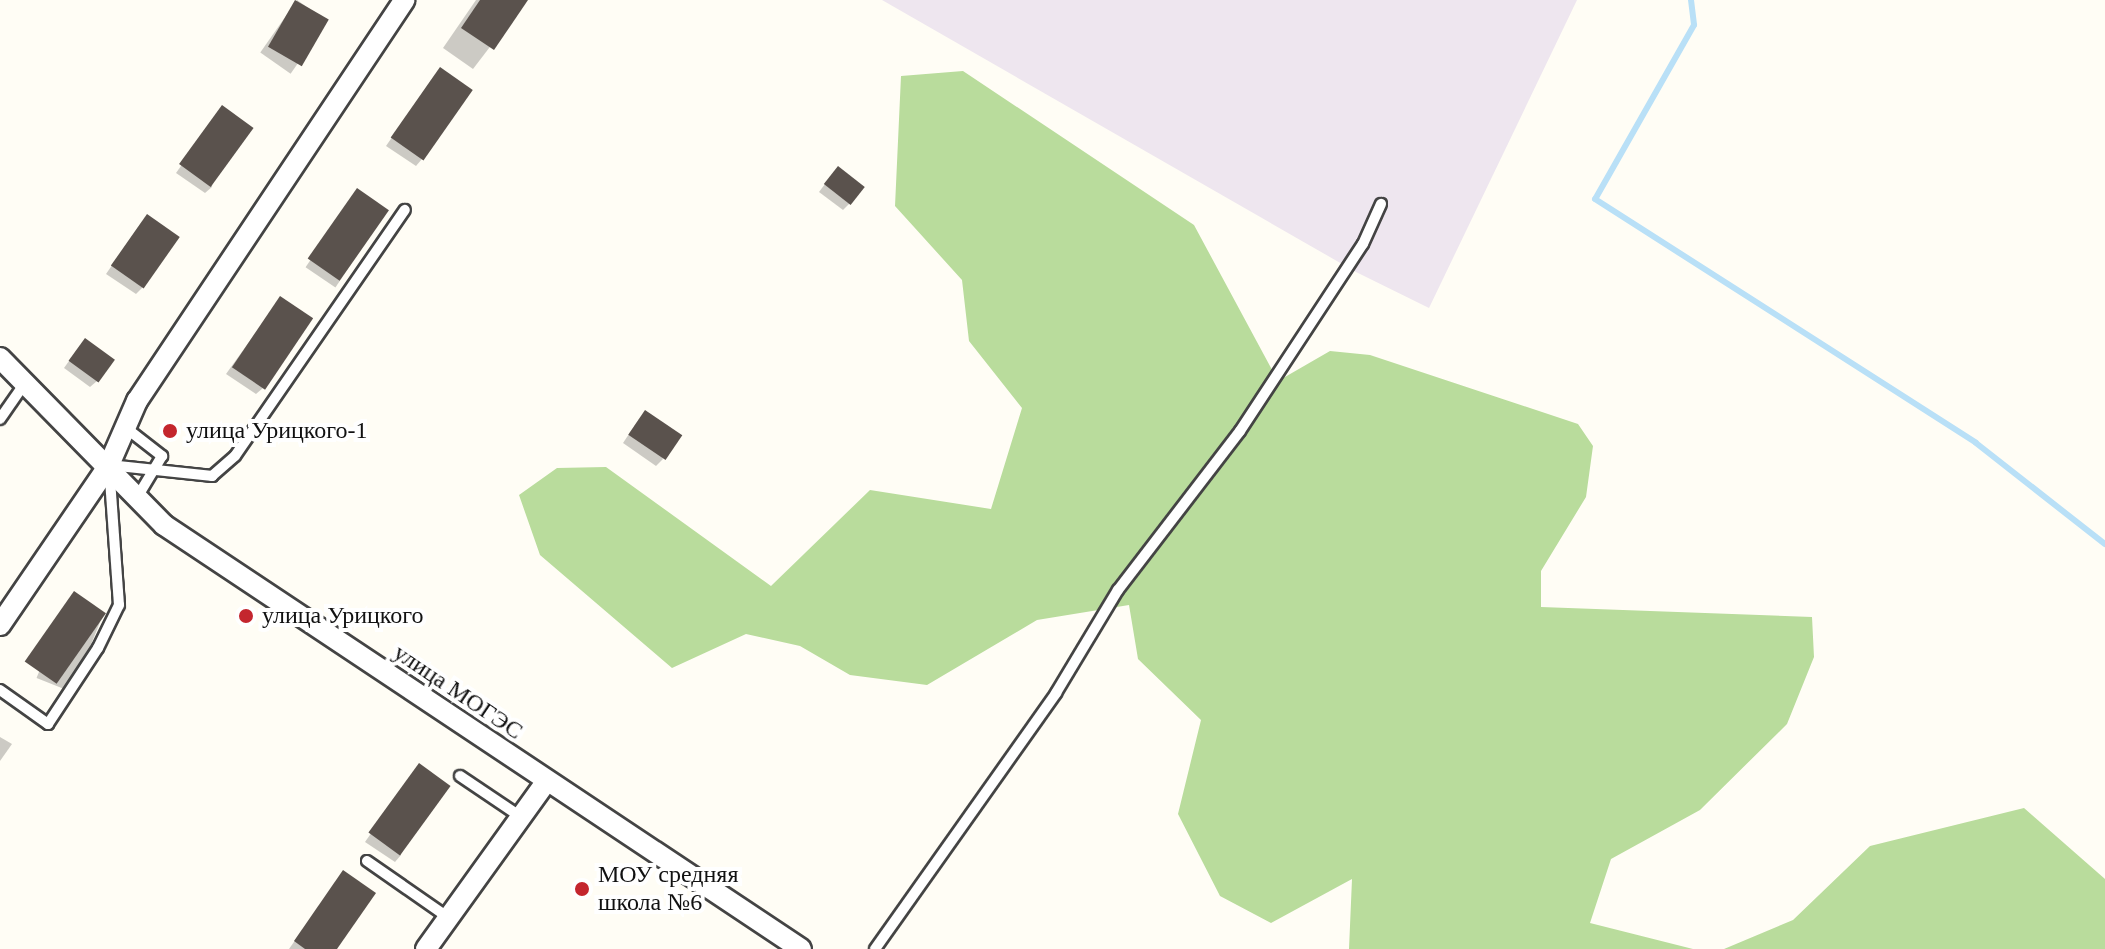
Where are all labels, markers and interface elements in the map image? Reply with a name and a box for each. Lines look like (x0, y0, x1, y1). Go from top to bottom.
place label: улица Урицкого-1 (186, 417, 368, 445)
marker: улица Урицкого-1 (161, 422, 179, 440)
place label: улица Урицкого (262, 602, 424, 630)
marker: улица Урицкого (237, 607, 255, 625)
street label: улица МОГЭС (388, 638, 528, 746)
place label: МОУ средняя школа №6 (598, 861, 738, 917)
marker: МОУ средняя школа №6 (573, 880, 591, 898)

